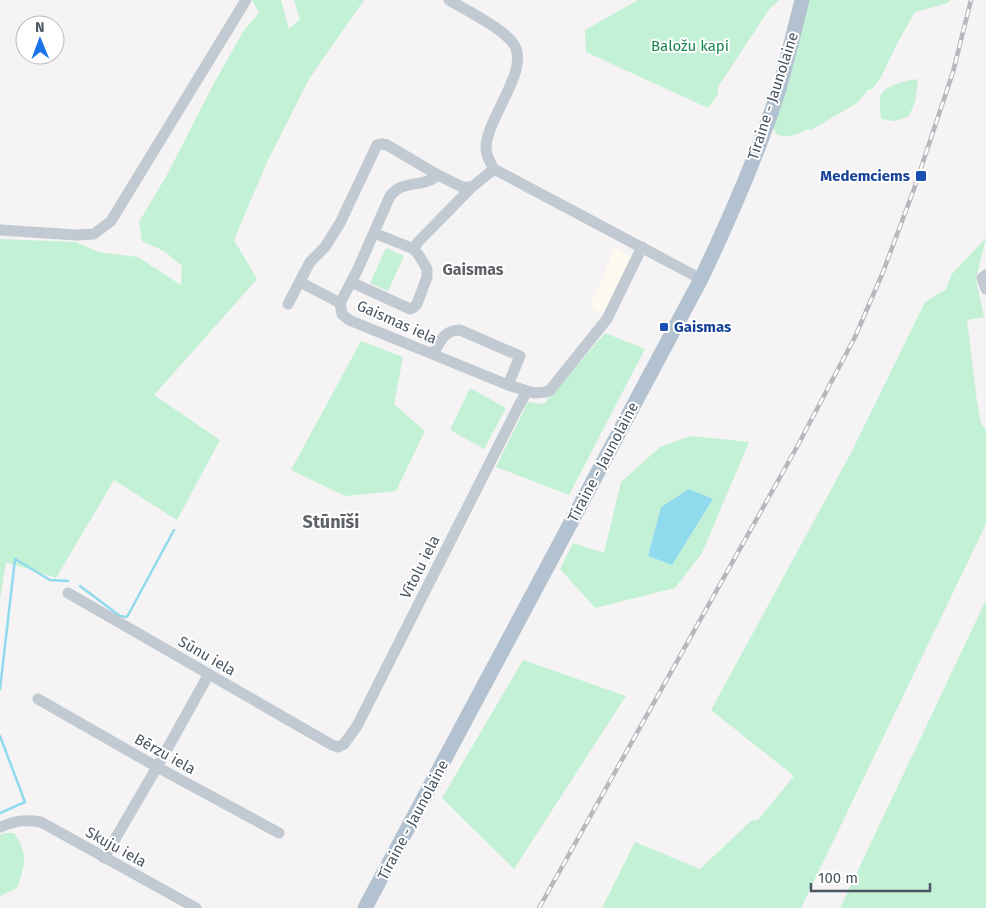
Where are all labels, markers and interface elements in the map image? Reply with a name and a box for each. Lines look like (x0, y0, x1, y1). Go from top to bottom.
north arrow (15, 15, 65, 65)
text: N (35, 19, 45, 36)
street label: Tīraine - Jaunolaine (744, 30, 802, 162)
park label: Baložu kapi (651, 37, 729, 55)
place label: Medemciems (820, 167, 910, 185)
marker: Medemciems (914, 169, 928, 183)
district label: Gaismas (442, 260, 504, 279)
street label: Gaismas iela (354, 296, 440, 348)
place label: Gaismas (674, 318, 731, 336)
marker: Gaismas (658, 321, 670, 333)
street label: Tīraine - Jaunolaine (564, 399, 642, 525)
district label: Stūnīši (303, 511, 359, 533)
street label: Vītolu iela (396, 532, 444, 602)
street label: Sūnu iela (175, 632, 239, 680)
street label: Bērzu iela (131, 730, 199, 778)
street label: Tīraine - Jaunolaine (374, 757, 452, 883)
street label: Skuju iela (83, 823, 149, 871)
scale bar (811, 860, 930, 892)
text: 100 m (818, 869, 858, 887)

